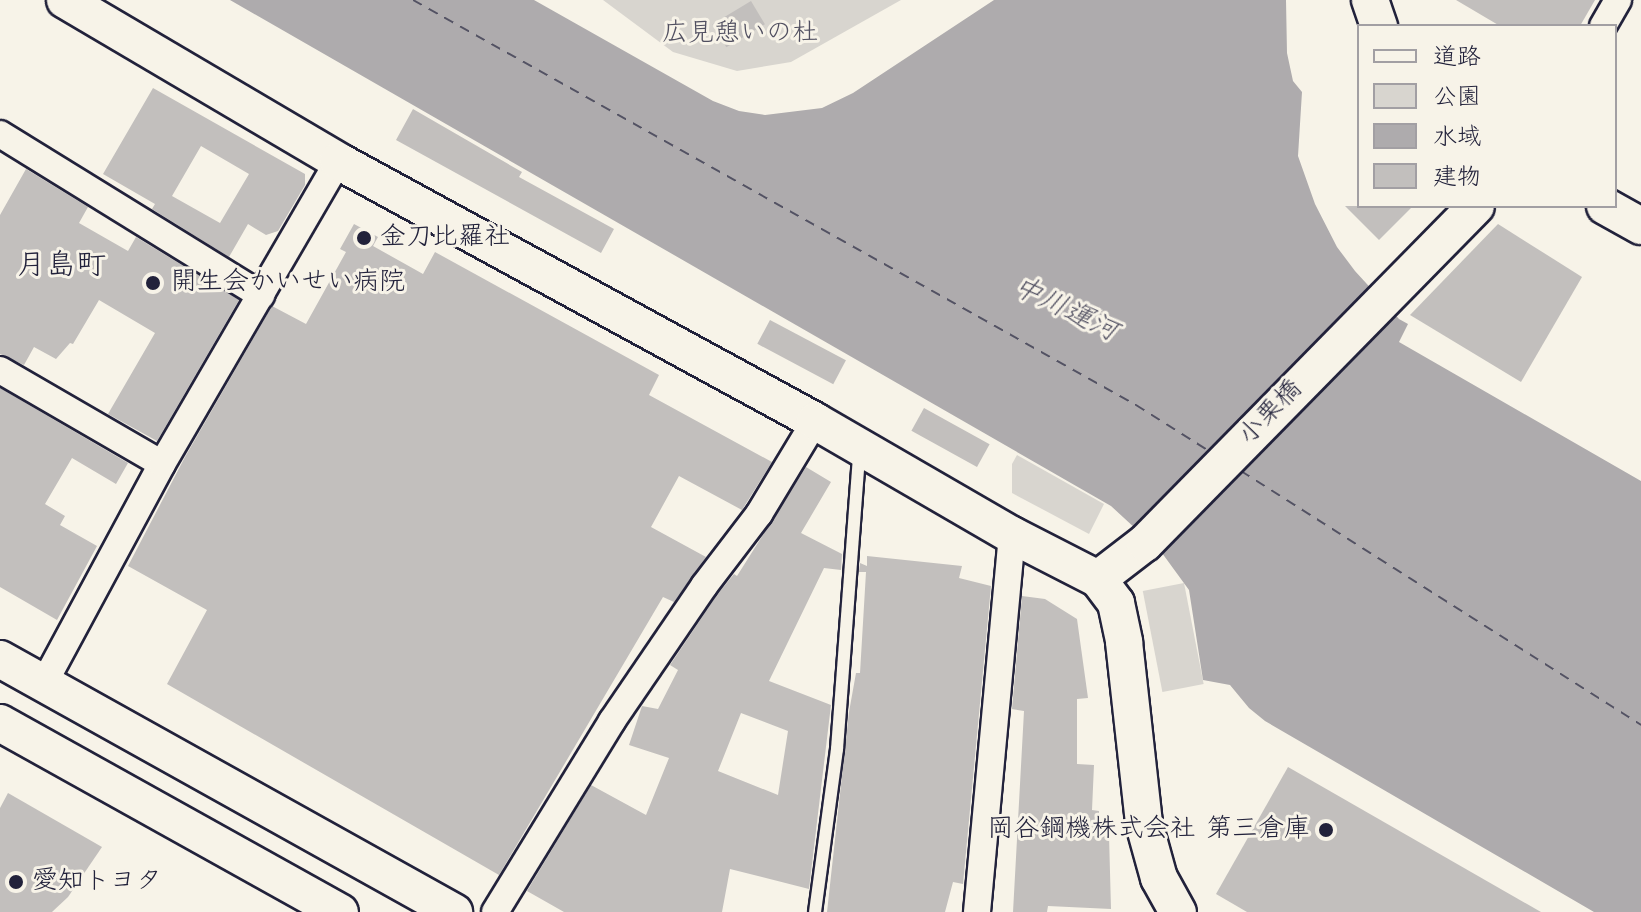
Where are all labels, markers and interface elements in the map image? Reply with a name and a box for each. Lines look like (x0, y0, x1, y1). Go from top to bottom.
park label: 広見憩いの杜 (662, 18, 818, 50)
legend (1357, 24, 1617, 208)
text: 道路 (1433, 38, 1481, 77)
text: 公園 (1433, 78, 1481, 117)
text: 水域 (1433, 118, 1481, 157)
text: 建物 (1433, 158, 1481, 197)
place label: 金刀比羅社 (380, 222, 510, 254)
marker: 金刀比羅社 (355, 229, 373, 247)
district label: 月島町 (16, 248, 106, 284)
place label: 開生会かいせい病院 (171, 267, 405, 299)
water label: 中川運河 (1007, 270, 1123, 350)
marker: 開生会かいせい病院 (142, 272, 164, 294)
street label: 小栗橋 (1233, 374, 1309, 452)
place label: 岡谷鋼機株式会社 第三倉庫 (988, 814, 1310, 846)
marker: 岡谷鋼機株式会社 第三倉庫 (1317, 821, 1335, 839)
place label: 愛知トヨタ (32, 866, 162, 898)
marker: 愛知トヨタ (7, 873, 25, 891)

